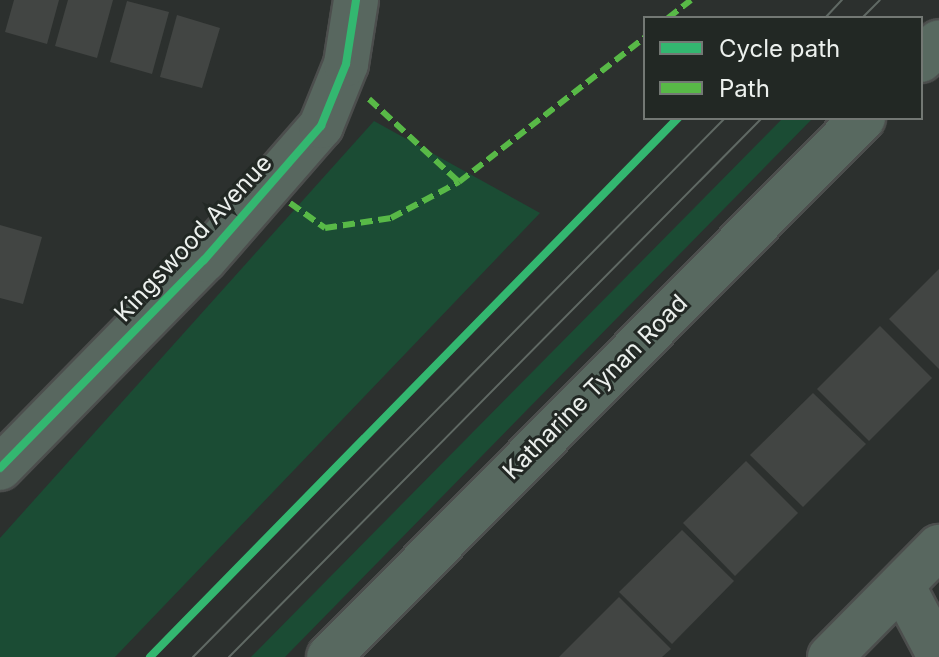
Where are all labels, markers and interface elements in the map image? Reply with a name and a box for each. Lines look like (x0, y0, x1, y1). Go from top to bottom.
legend (643, 16, 923, 120)
text: Cycle path (719, 34, 840, 63)
text: Path (719, 74, 770, 103)
street label: Kingswood Avenue (108, 149, 278, 327)
street label: Katharine Tynan Road (497, 289, 693, 485)

